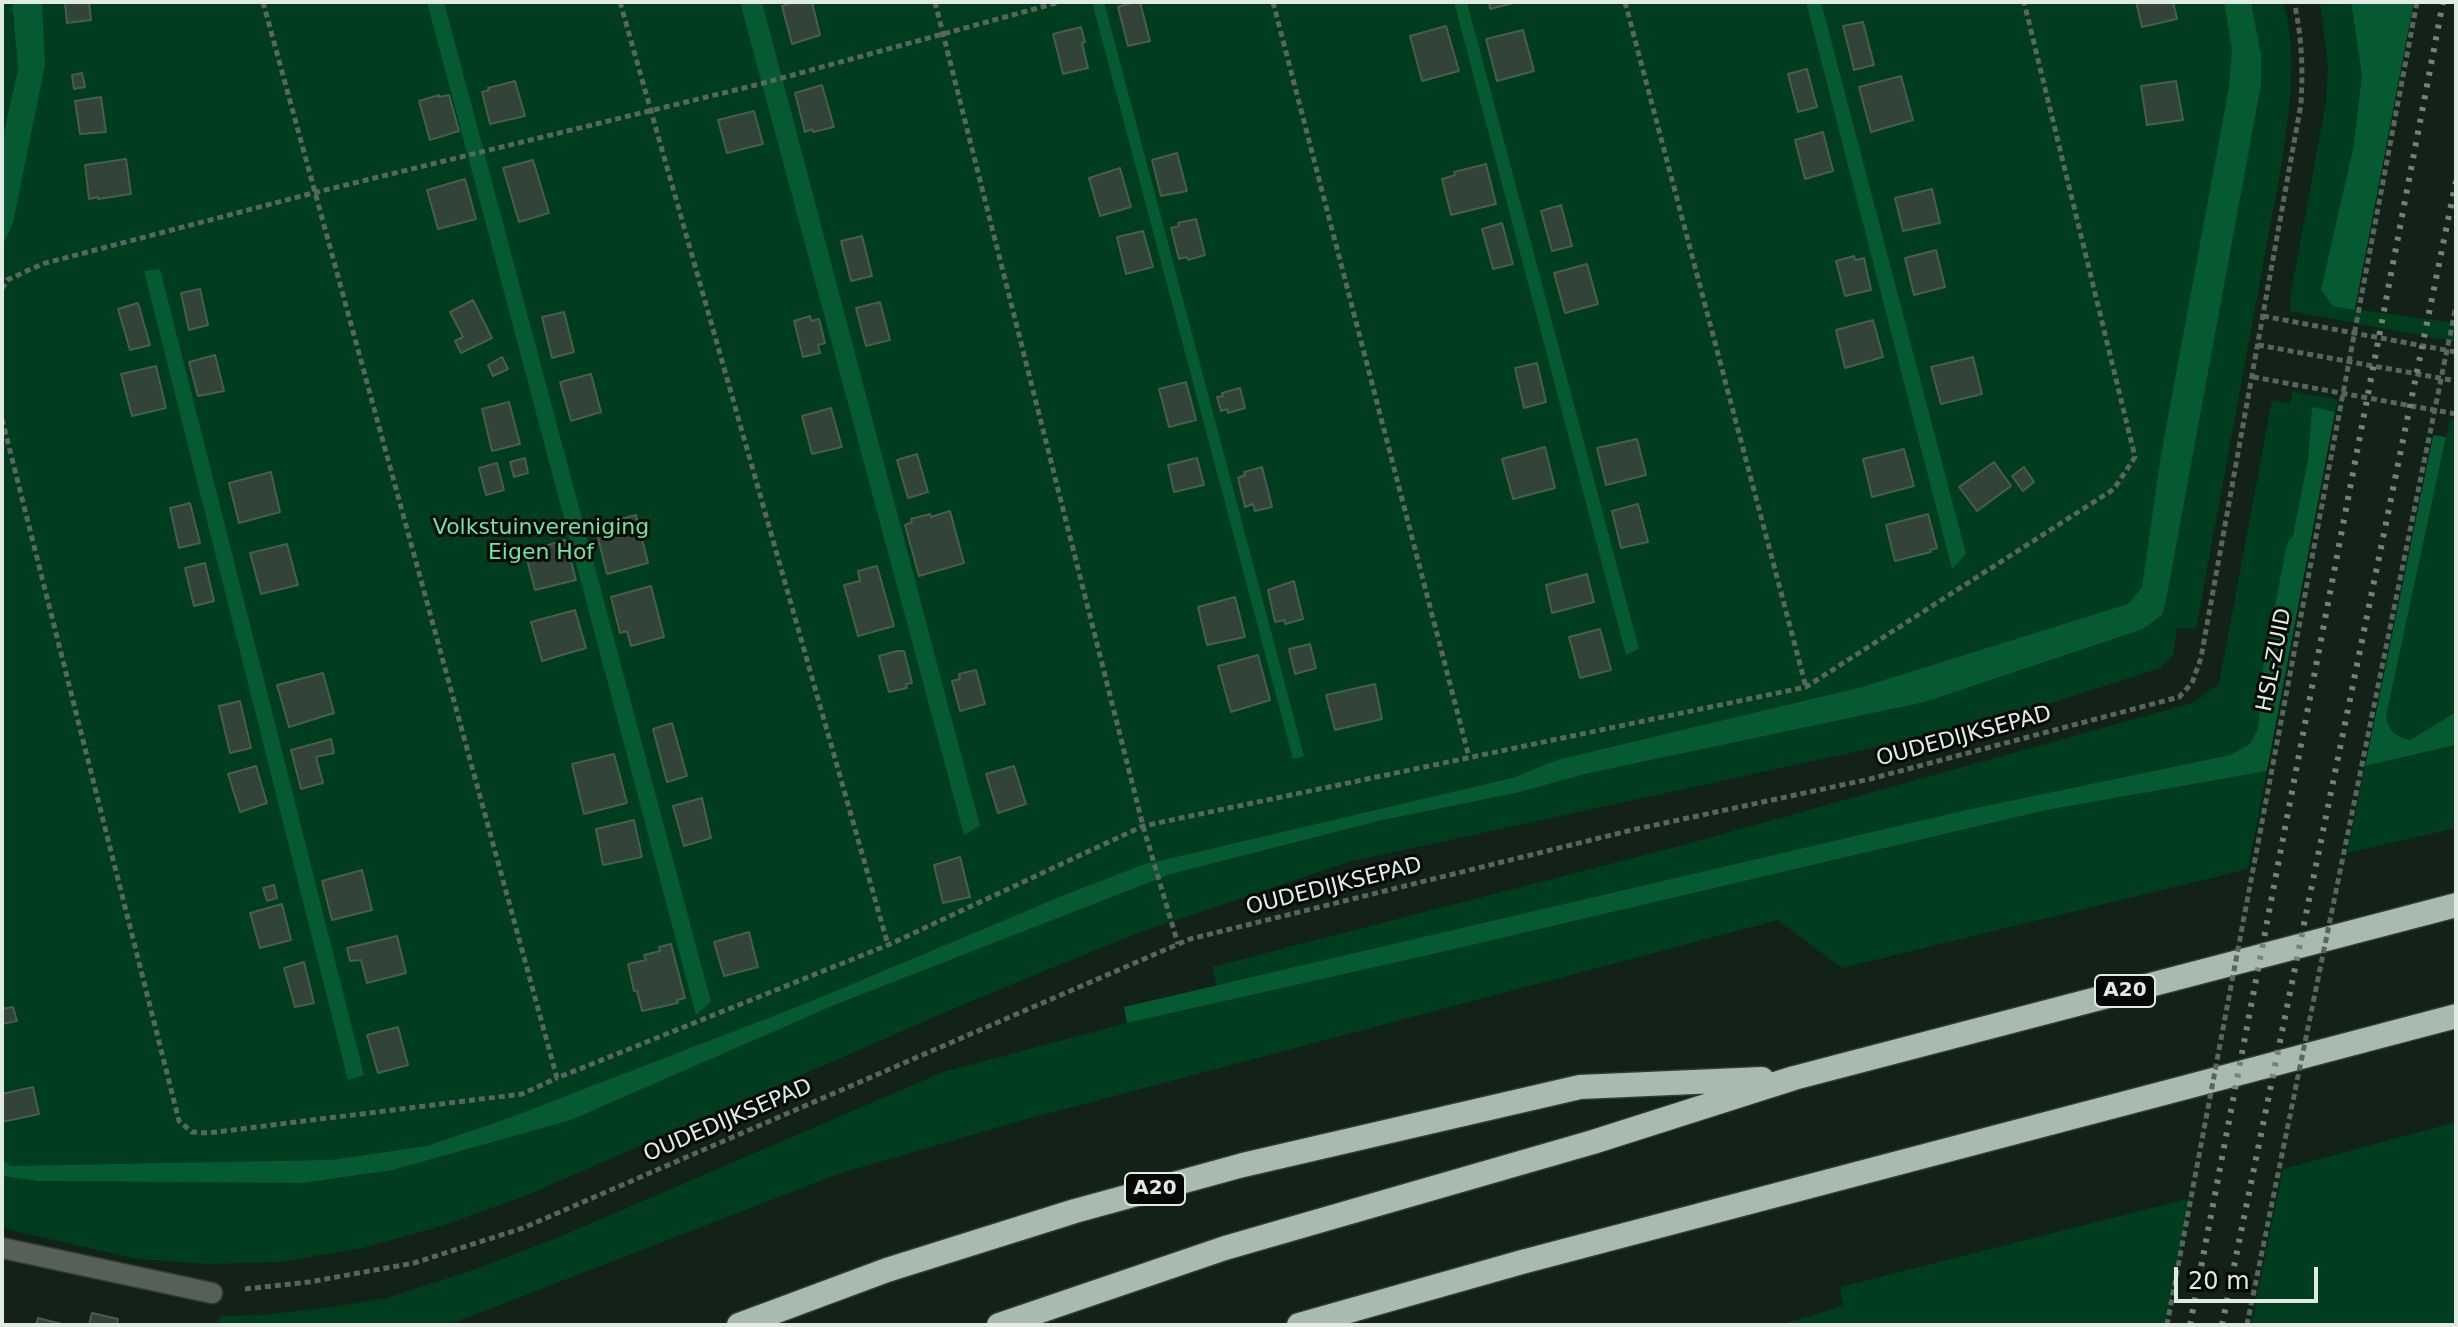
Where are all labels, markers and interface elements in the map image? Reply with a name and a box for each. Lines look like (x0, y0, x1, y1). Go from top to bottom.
park label: Volkstuinvereniging Eigen Hof (433, 515, 649, 566)
street label: HSL-ZUID (2252, 606, 2298, 714)
street label: OUDEDIJKSEPAD (1873, 701, 2055, 773)
street label: OUDEDIJKSEPAD (1243, 852, 1425, 922)
road number: A20 (2095, 975, 2155, 1007)
street label: OUDEDIJKSEPAD (640, 1074, 816, 1168)
road number: A20 (1125, 1173, 1185, 1205)
scale bar (2178, 1251, 2322, 1301)
text: 20 m (2188, 1267, 2250, 1295)

